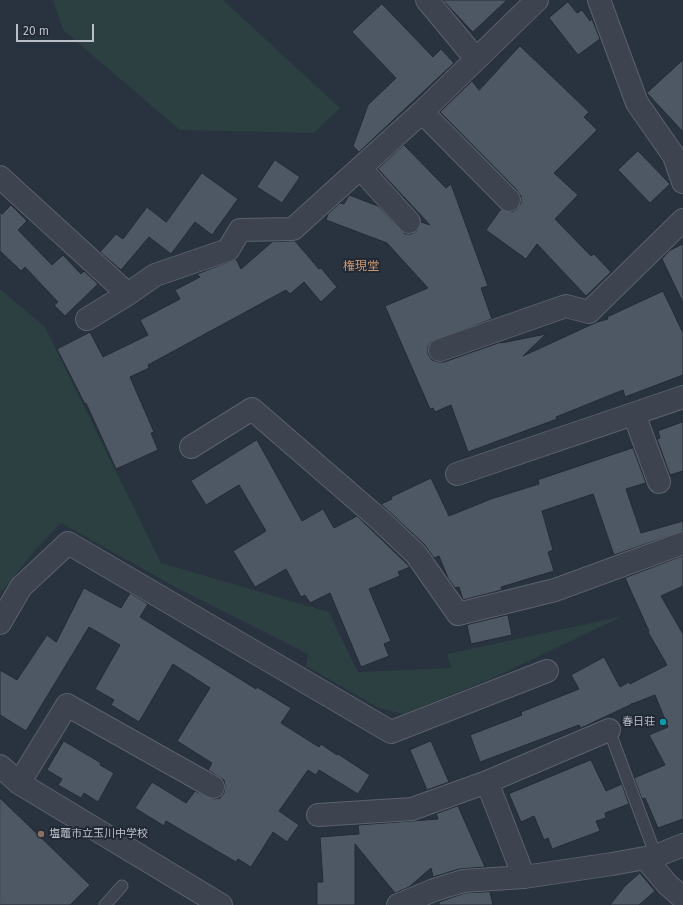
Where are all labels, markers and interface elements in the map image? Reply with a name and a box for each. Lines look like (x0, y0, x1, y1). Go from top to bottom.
scale bar (18, 16, 96, 42)
text: 20 m (23, 24, 49, 38)
district label: 権現堂 (343, 260, 379, 274)
place label: 春日荘 (622, 715, 655, 729)
marker: 春日荘 (658, 717, 668, 727)
place label: 塩竈市立玉川中学校 (49, 827, 148, 841)
marker: 塩竈市立玉川中学校 (36, 829, 46, 839)

